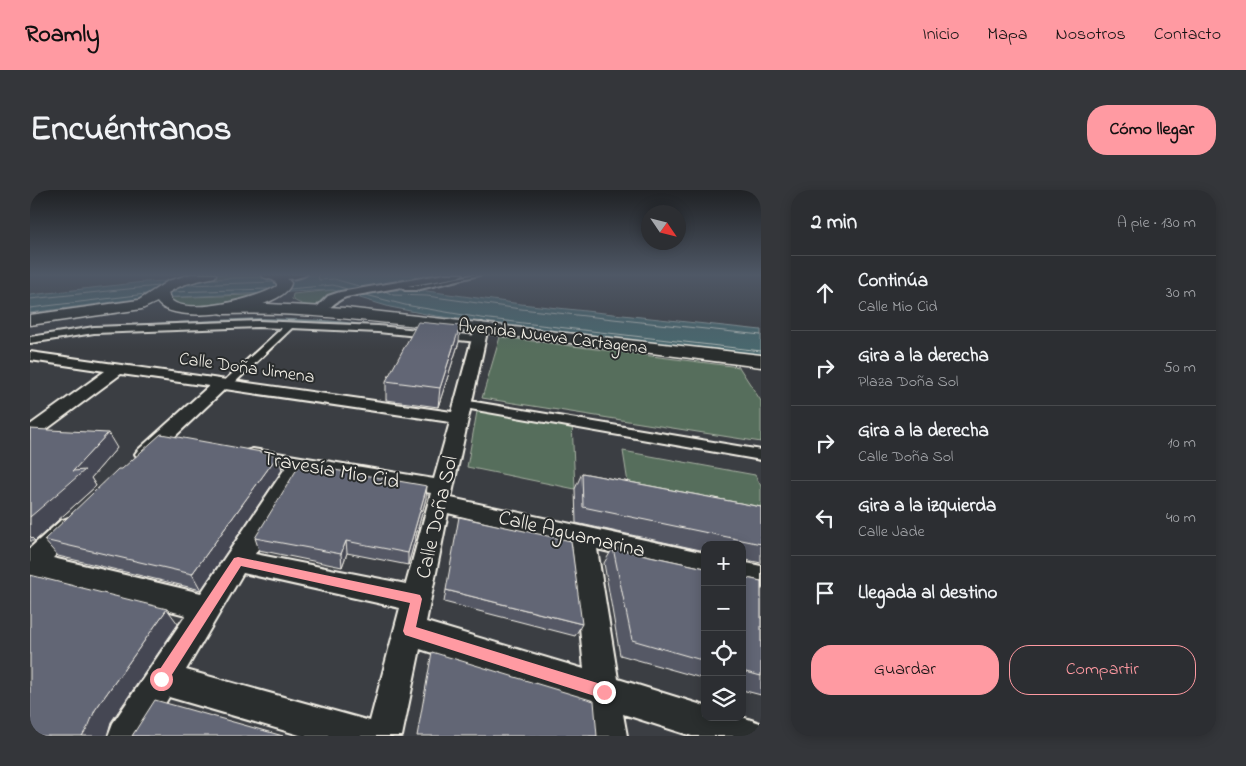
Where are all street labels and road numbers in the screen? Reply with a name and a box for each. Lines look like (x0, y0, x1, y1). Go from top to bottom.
street label: Avenida Nueva Cartagena (457, 313, 649, 363)
street label: Calle Doña Jimena (177, 347, 316, 391)
street label: Travesía Mio Cid (260, 444, 402, 498)
street label: Calle Doña Sol (409, 453, 467, 582)
street label: Calle Aguamarina (495, 503, 648, 568)

